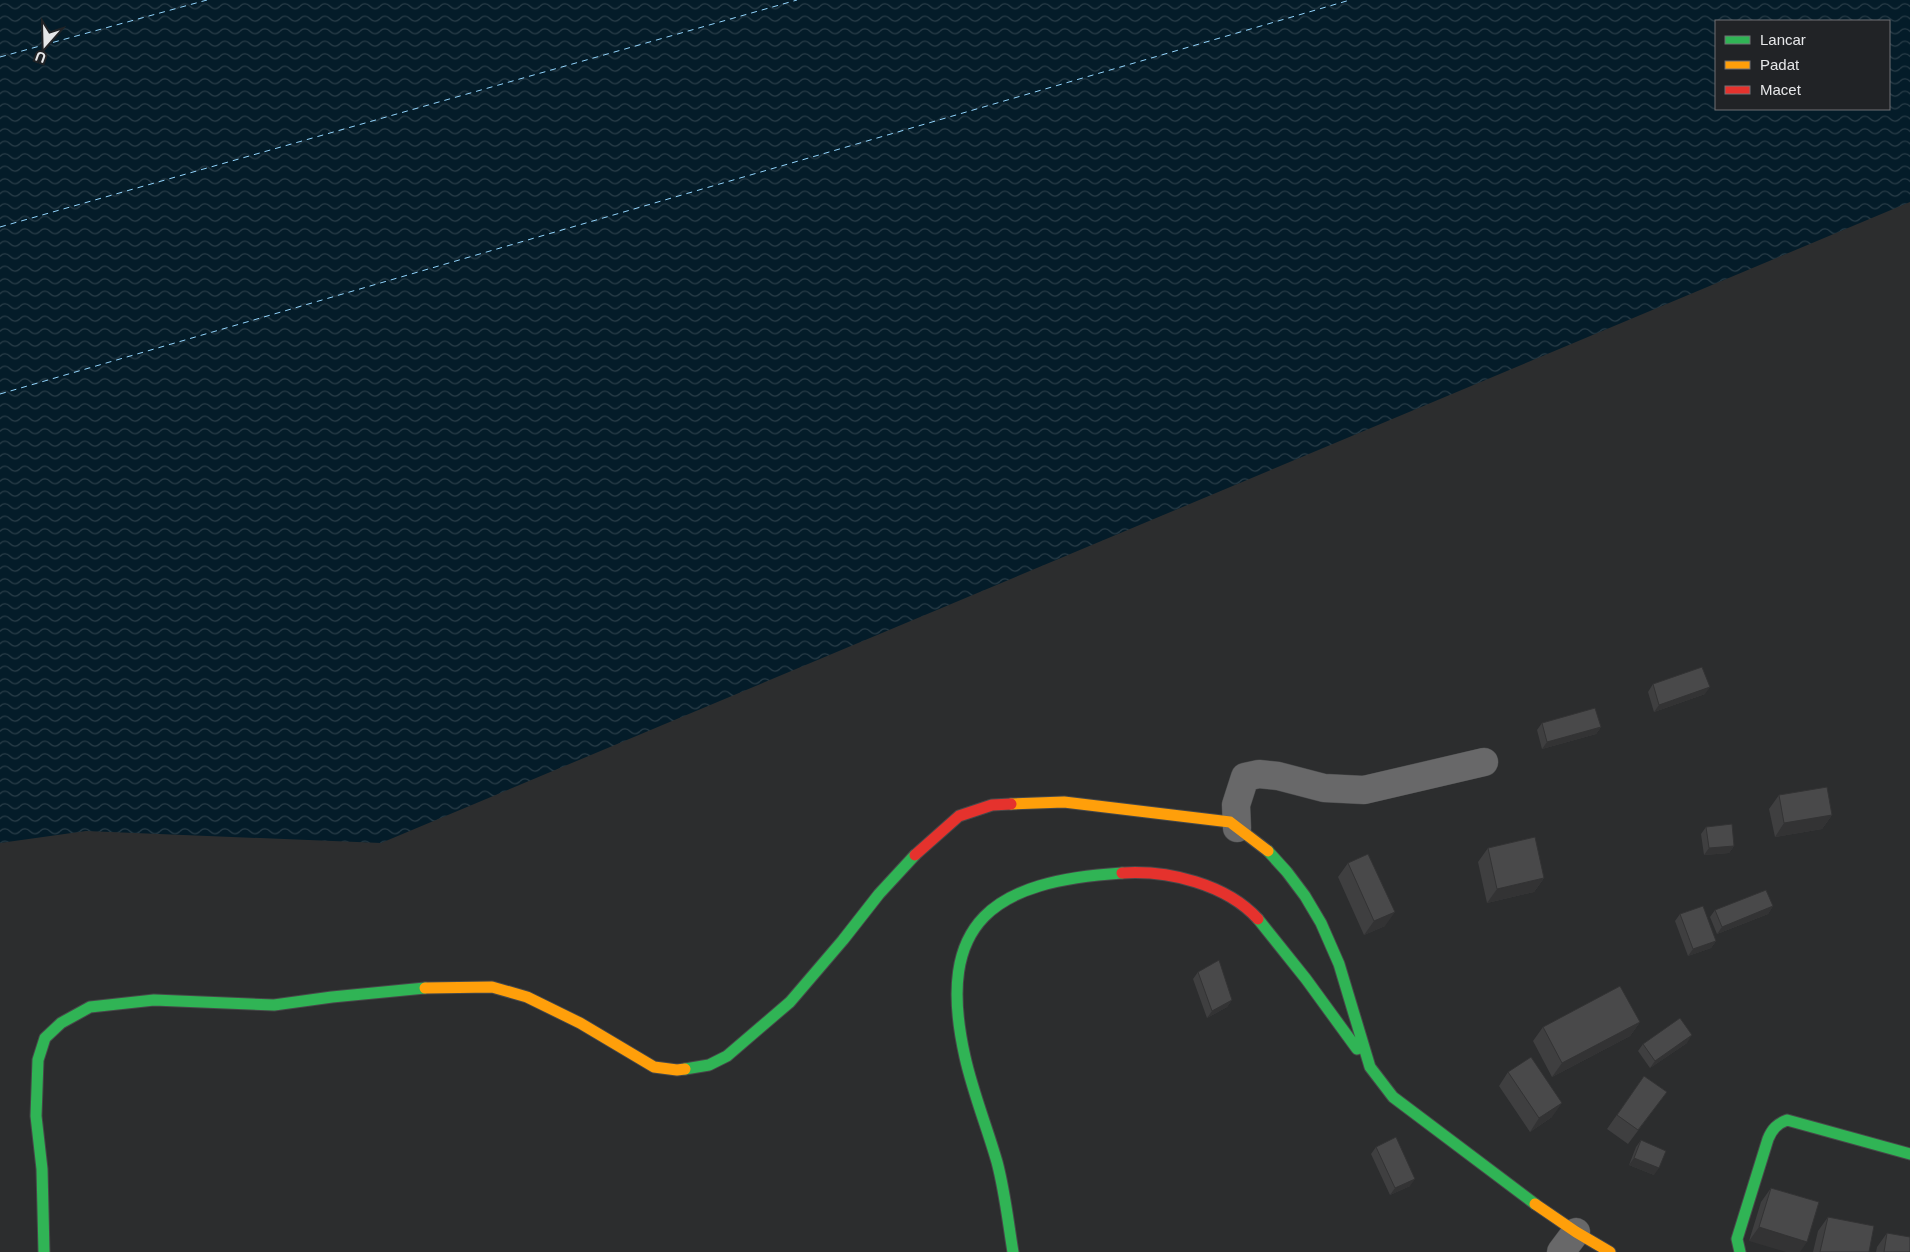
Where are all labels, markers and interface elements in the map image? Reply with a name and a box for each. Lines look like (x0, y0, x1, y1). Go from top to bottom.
north arrow (20, 20, 70, 70)
legend (1715, 20, 1890, 110)
text: Lancar (1760, 31, 1806, 48)
text: U (33, 48, 48, 66)
text: Padat (1760, 56, 1800, 73)
text: Macet (1760, 81, 1802, 98)

